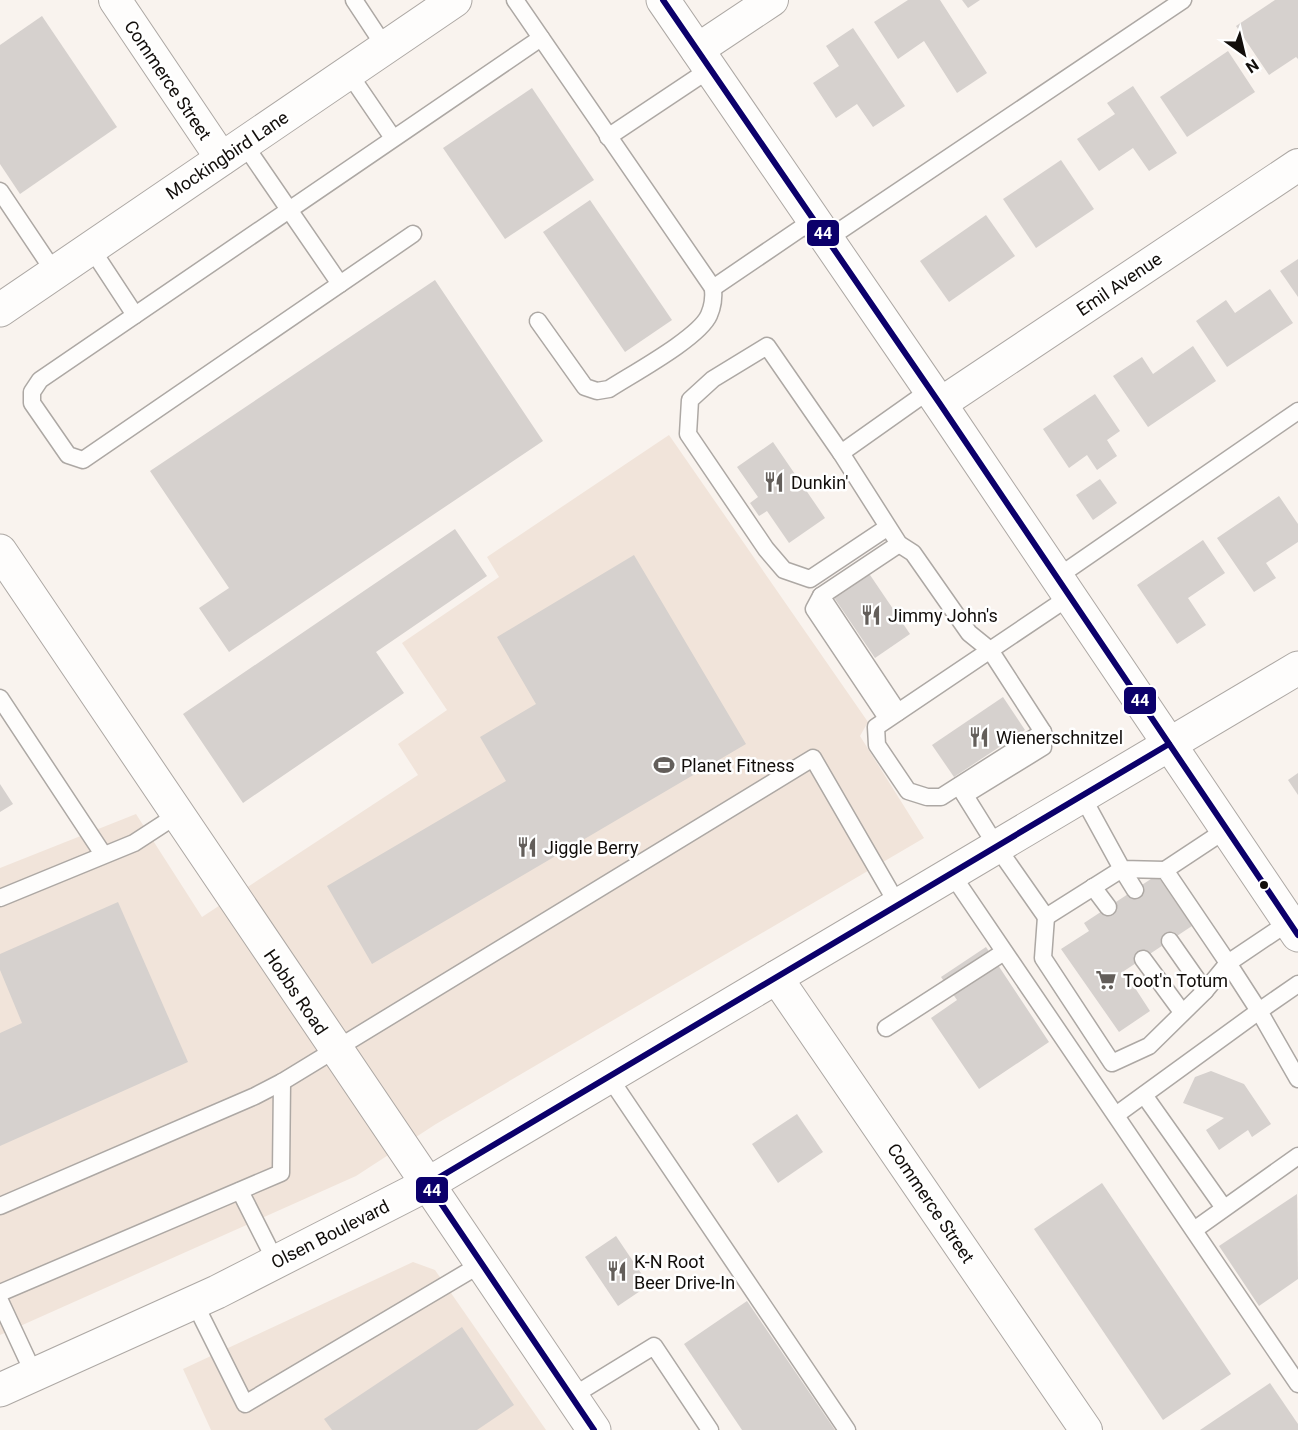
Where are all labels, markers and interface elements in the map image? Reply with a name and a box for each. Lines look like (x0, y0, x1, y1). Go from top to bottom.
street label: Commerce Street (120, 16, 216, 144)
north arrow (1214, 24, 1274, 84)
text: N (1242, 55, 1262, 77)
street label: Mockingbird Lane (162, 106, 292, 204)
line badge: 44 (806, 219, 840, 247)
text: 44 (814, 224, 832, 243)
street label: Emil Avenue (1072, 248, 1166, 320)
restaurant icon: Dunkin' (762, 470, 786, 494)
place label: Dunkin' (791, 472, 848, 493)
restaurant icon: Jimmy John's (859, 603, 883, 627)
place label: Jimmy John's (888, 605, 998, 626)
line badge: 44 (1123, 686, 1157, 715)
text: 44 (1131, 691, 1149, 710)
restaurant icon: Wienerschnitzel (967, 725, 991, 749)
place label: Wienerschnitzel (996, 727, 1123, 748)
sports icon: Planet Fitness (652, 753, 676, 777)
place label: Planet Fitness (681, 755, 795, 776)
restaurant icon: Jiggle Berry (515, 835, 539, 859)
place label: Jiggle Berry (544, 837, 639, 858)
unlabelled marker (1258, 879, 1270, 891)
street label: Hobbs Road (260, 945, 332, 1039)
supermarket icon: Toot'n Totum (1094, 968, 1118, 992)
place label: Toot'n Totum (1123, 970, 1228, 991)
street label: Commerce Street (883, 1139, 979, 1267)
line badge: 44 (415, 1176, 449, 1204)
text: 44 (423, 1181, 441, 1200)
street label: Olsen Boulevard (267, 1195, 393, 1273)
place label: K-N Root Beer Drive-In (634, 1251, 735, 1293)
restaurant icon: K-N Root Beer Drive-In (605, 1259, 629, 1283)

